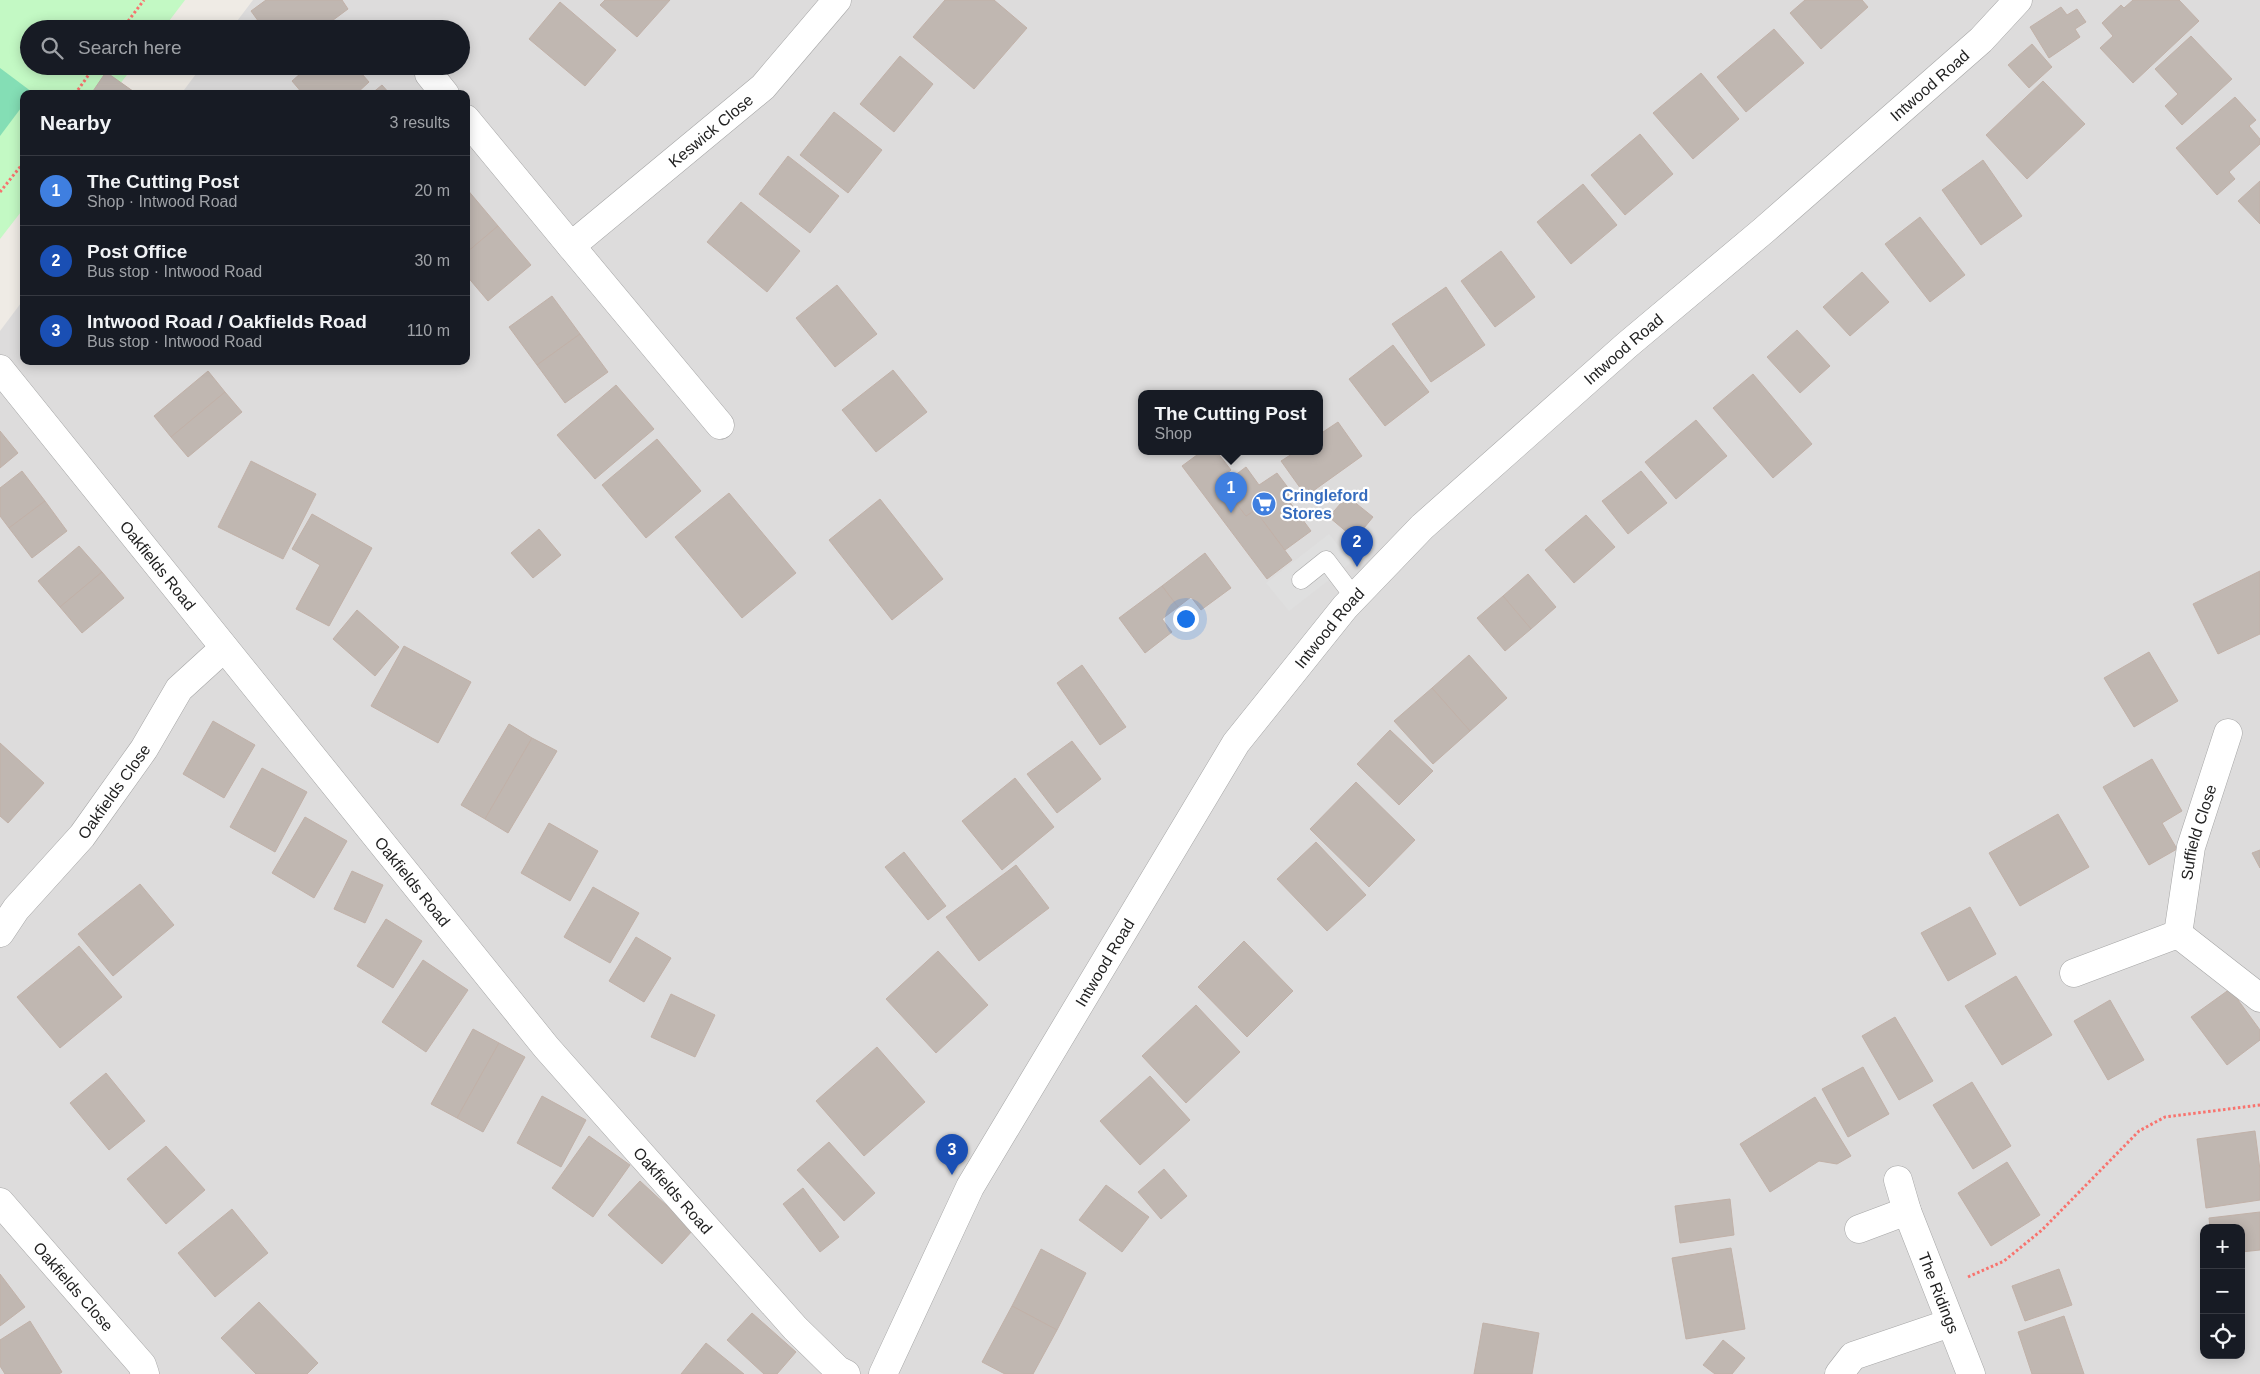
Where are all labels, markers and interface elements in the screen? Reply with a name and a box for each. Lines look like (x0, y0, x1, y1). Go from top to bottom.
search box (20, 20, 470, 75)
icon: search (38, 34, 66, 62)
text: Search here (78, 37, 182, 58)
street label: Intwood Road (1887, 46, 1972, 124)
street label: Keswick Close (665, 91, 756, 170)
text: Nearby (40, 111, 111, 134)
text: 3 results (390, 114, 450, 131)
text: The Cutting Post (87, 171, 239, 192)
text: 1 (52, 182, 60, 199)
text: 20 m (414, 182, 450, 199)
text: Shop · Intwood Road (87, 193, 237, 210)
text: Post Office (87, 241, 187, 262)
text: 2 (52, 252, 60, 269)
text: 30 m (414, 252, 450, 269)
text: Bus stop · Intwood Road (87, 263, 262, 280)
street label: Intwood Road (1580, 310, 1666, 388)
text: Intwood Road / Oakfields Road (87, 311, 367, 332)
text: 3 (52, 322, 60, 339)
text: 110 m (407, 322, 450, 339)
text: Bus stop · Intwood Road (87, 333, 262, 350)
popup (1138, 390, 1323, 455)
text: The Cutting Post (1155, 403, 1306, 424)
text: Shop (1155, 425, 1192, 442)
pin: 1 (1215, 472, 1247, 513)
place label: Cringleford Stores (1282, 487, 1368, 522)
supermarket icon: Cringleford Stores (1251, 491, 1277, 517)
street label: Oakfields Road (117, 517, 199, 613)
pin: 2 (1341, 526, 1373, 567)
street label: Intwood Road (1291, 584, 1367, 671)
your location (1173, 606, 1199, 632)
street label: Oakfields Close (74, 741, 153, 842)
street label: Suffield Close (2178, 782, 2219, 881)
street label: Oakfields Road (372, 834, 454, 929)
street label: Intwood Road (1072, 916, 1137, 1009)
pin: 3 (936, 1134, 968, 1175)
street label: Oakfields Road (630, 1144, 716, 1237)
map controls (2200, 1224, 2245, 1359)
button: + (2200, 1224, 2245, 1269)
street label: Oakfields Close (30, 1239, 117, 1334)
street label: The Ridings (1916, 1250, 1963, 1336)
button: − (2200, 1269, 2245, 1314)
button: locate (2200, 1314, 2245, 1359)

